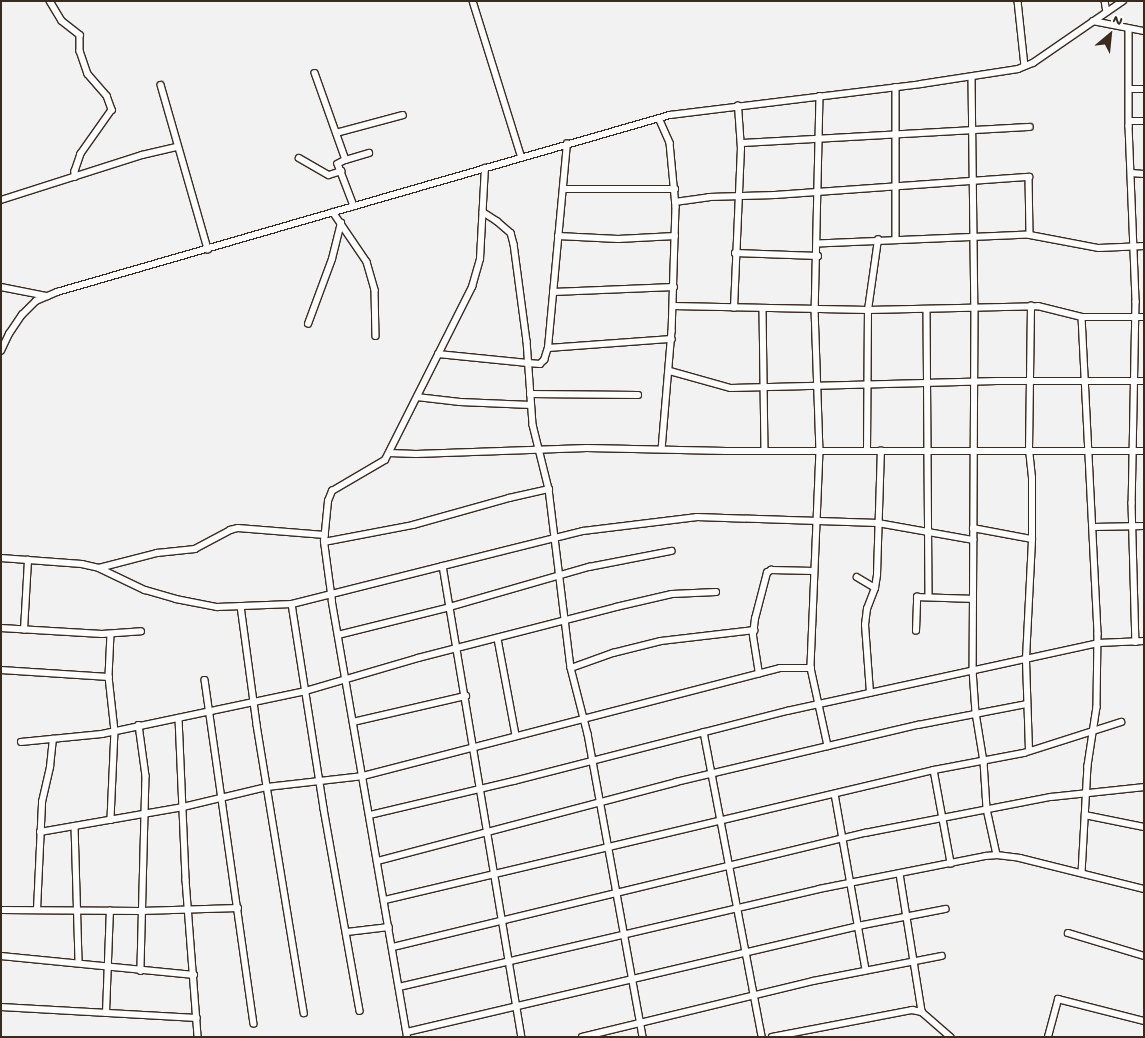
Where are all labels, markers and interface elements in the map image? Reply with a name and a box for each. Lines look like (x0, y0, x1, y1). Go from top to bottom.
north arrow (1085, 10, 1135, 60)
text: N (1109, 12, 1125, 31)

